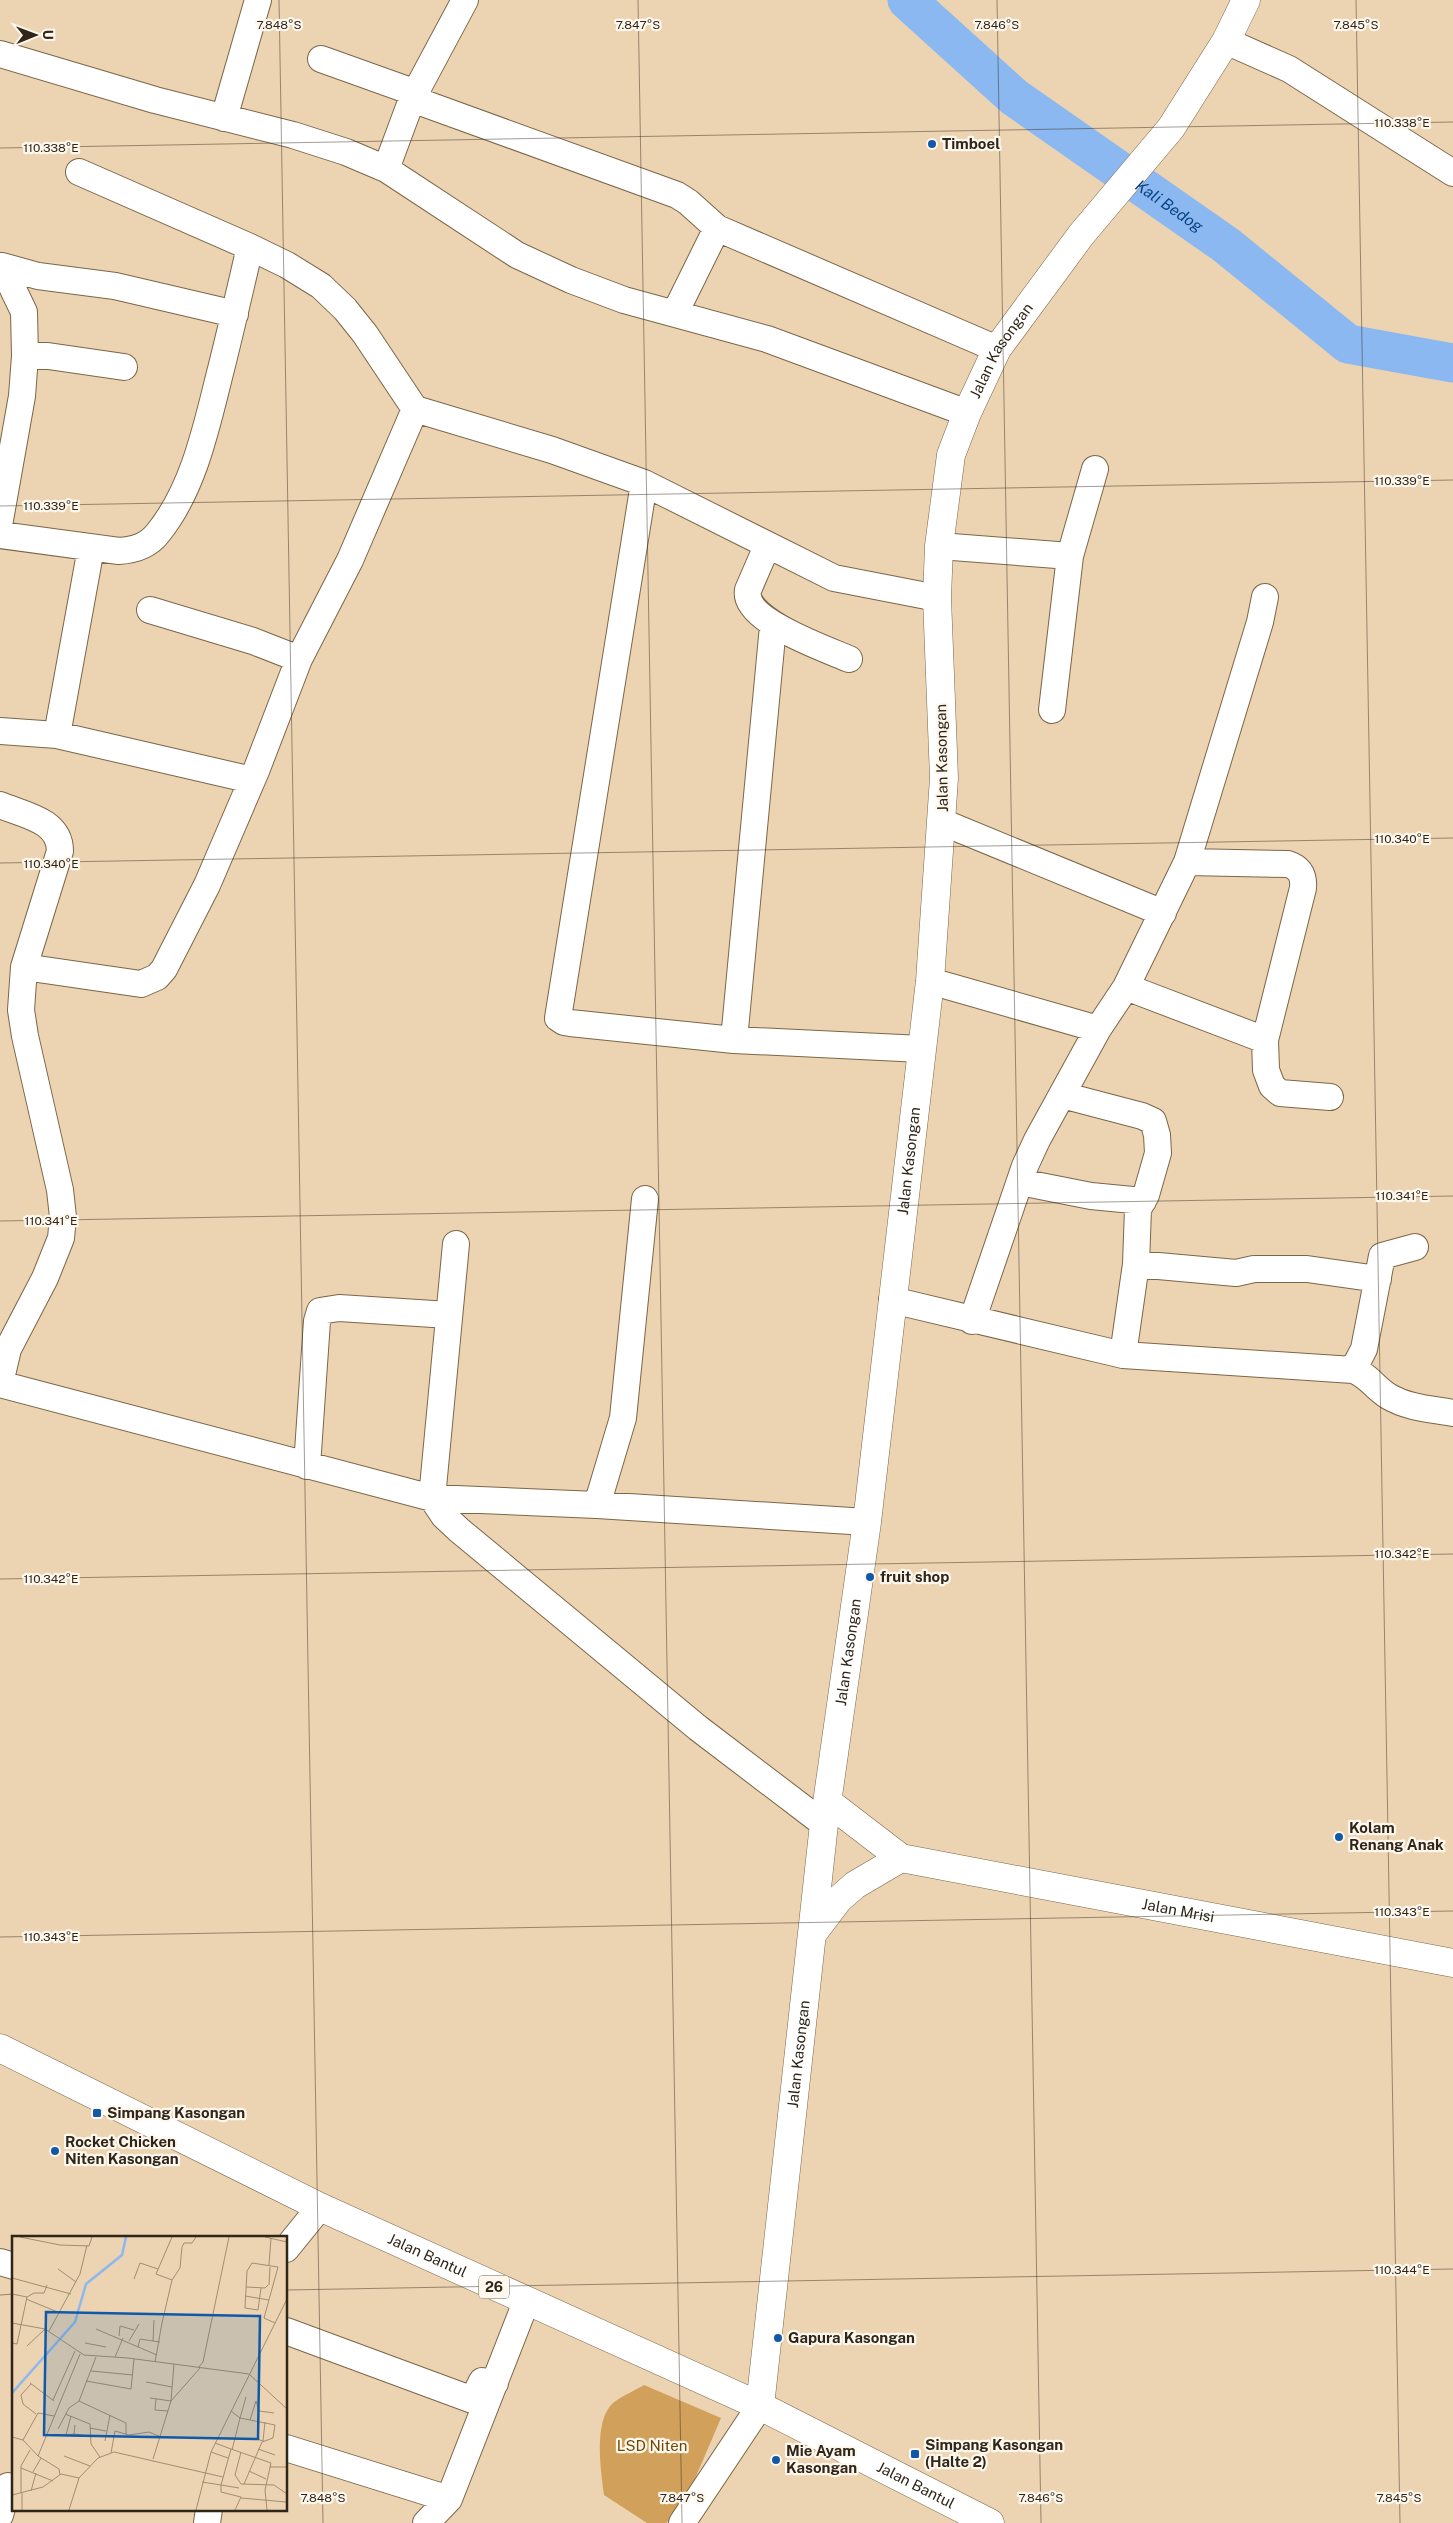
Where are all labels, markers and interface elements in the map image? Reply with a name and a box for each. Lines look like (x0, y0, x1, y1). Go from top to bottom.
north arrow (10, 10, 60, 60)
text: 7.848°S (256, 18, 302, 32)
text: 7.847°S (616, 18, 660, 32)
text: 7.846°S (975, 18, 1019, 32)
text: 7.845°S (1334, 18, 1378, 32)
text: U (40, 30, 56, 40)
text: 110.338°E (1374, 116, 1430, 130)
place label: Timboel (942, 135, 1000, 152)
marker: Timboel (926, 138, 938, 150)
text: 110.338°E (23, 141, 79, 155)
water label: Kali Bedog (1132, 176, 1207, 236)
street label: Jalan Kasongan (966, 299, 1036, 401)
text: 110.339°E (1374, 474, 1430, 488)
text: 110.339°E (23, 499, 79, 513)
street label: Jalan Kasongan (932, 704, 951, 812)
text: 110.340°E (1374, 832, 1430, 846)
text: 110.340°E (23, 857, 79, 871)
street label: Jalan Kasongan (894, 1106, 923, 1216)
text: 110.341°E (1376, 1189, 1428, 1203)
text: 110.341°E (25, 1214, 77, 1228)
text: 110.342°E (1374, 1547, 1430, 1561)
place label: fruit shop (880, 1568, 949, 1585)
marker: fruit shop (864, 1571, 876, 1583)
text: 110.342°E (23, 1572, 79, 1586)
street label: Jalan Kasongan (832, 1597, 864, 1707)
place label: Kolam Renang Anak (1349, 1819, 1444, 1853)
marker: Kolam Renang Anak (1333, 1831, 1345, 1843)
street label: Jalan Mrisi (1140, 1895, 1216, 1925)
text: 110.343°E (1374, 1905, 1430, 1919)
text: 110.343°E (23, 1930, 79, 1944)
street label: Jalan Kasongan (784, 1999, 813, 2109)
place label: Simpang Kasongan (107, 2104, 245, 2121)
marker: Simpang Kasongan (91, 2107, 103, 2119)
place label: Rocket Chicken Niten Kasongan (65, 2133, 179, 2167)
marker: Rocket Chicken Niten Kasongan (49, 2145, 61, 2157)
street label: Jalan Bantul (385, 2230, 470, 2280)
inset map (12, 2236, 288, 2510)
text: 110.344°E (1374, 2263, 1430, 2277)
road number: 26 (479, 2276, 509, 2298)
place label: Gapura Kasongan (788, 2329, 915, 2346)
marker: Gapura Kasongan (772, 2332, 784, 2344)
place label: Simpang Kasongan (Halte 2) (925, 2436, 1063, 2470)
park label: LSD Niten (617, 2437, 687, 2454)
place label: Mie Ayam Kasongan (786, 2442, 857, 2476)
marker: Simpang Kasongan (Halte 2) (909, 2448, 921, 2460)
marker: Mie Ayam Kasongan (770, 2454, 782, 2466)
street label: Jalan Bantul (874, 2458, 958, 2512)
text: 7.848°S (300, 2491, 346, 2505)
text: 7.847°S (660, 2491, 704, 2505)
text: 7.846°S (1019, 2491, 1063, 2505)
text: 7.845°S (1377, 2491, 1421, 2505)

